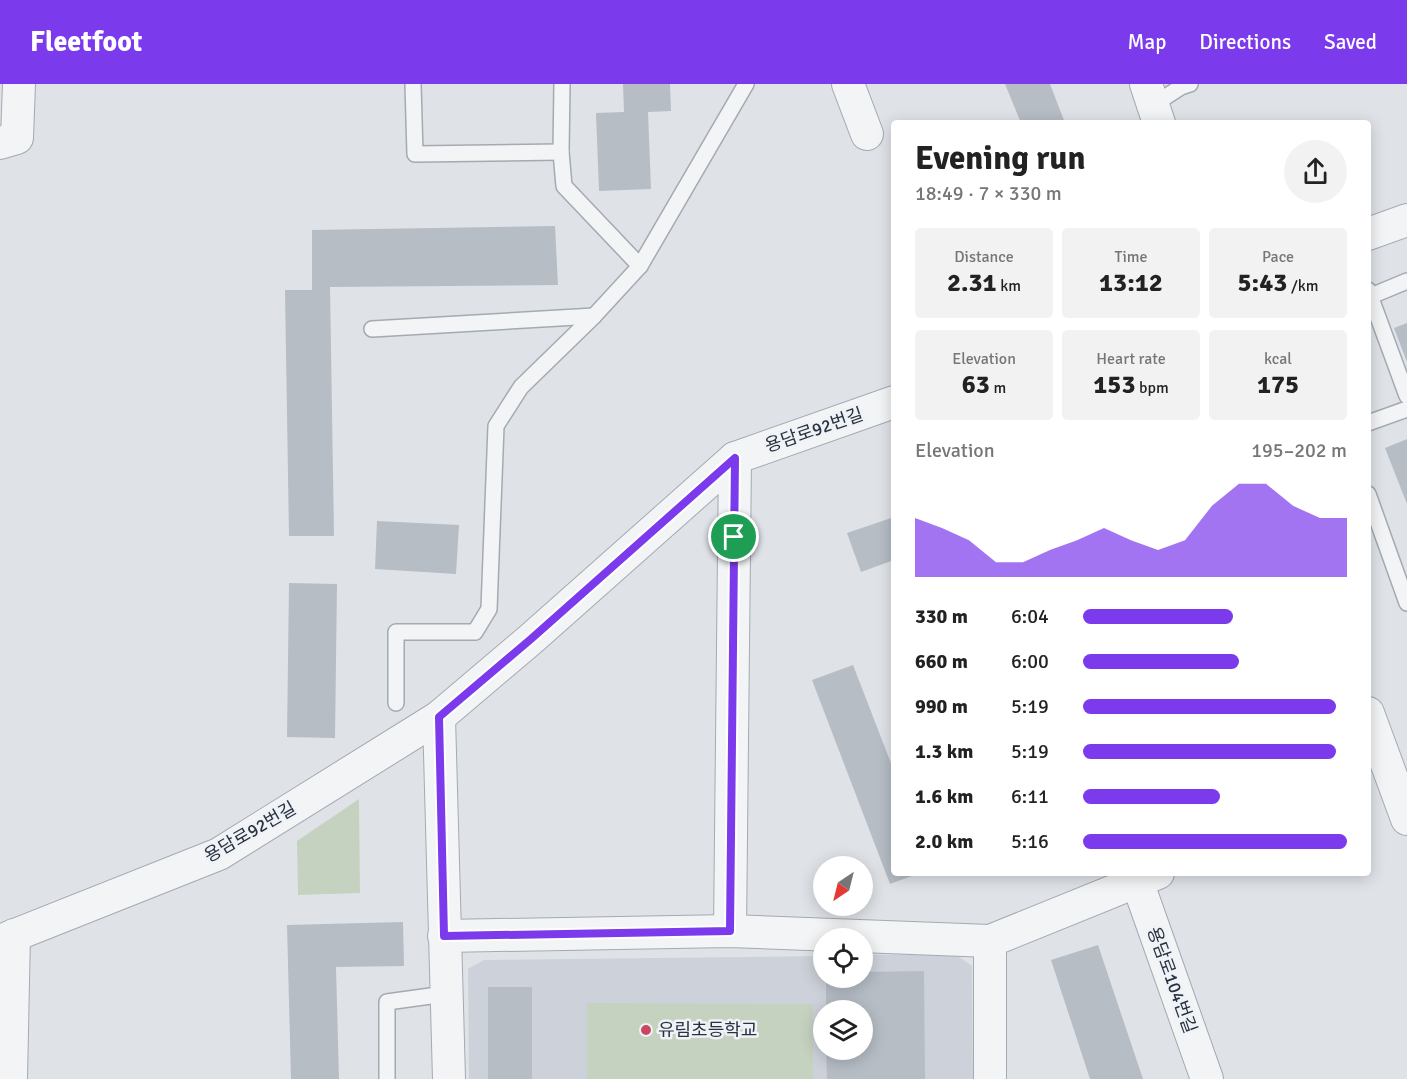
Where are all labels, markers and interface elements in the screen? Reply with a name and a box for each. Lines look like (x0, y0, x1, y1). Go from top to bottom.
text: Fleetfoot (30, 25, 142, 59)
text: Map (1128, 29, 1166, 55)
text: Directions (1199, 29, 1291, 55)
text: Saved (1324, 29, 1377, 55)
text: Evening run (915, 138, 1085, 179)
button: share (1284, 140, 1347, 203)
text: 18:49 · 7 × 330 m (915, 181, 1062, 206)
text: Distance (954, 247, 1014, 267)
text: Time (1115, 247, 1147, 267)
text: Pace (1262, 247, 1294, 267)
text: 2.31 (947, 267, 997, 299)
text: 13:12 (1099, 267, 1163, 299)
text: 5:43 (1238, 267, 1287, 299)
text: km (997, 276, 1021, 296)
text: /km (1287, 276, 1318, 296)
text: Elevation (952, 349, 1016, 369)
text: Heart rate (1096, 349, 1166, 369)
text: kcal (1264, 349, 1292, 369)
text: 63 (962, 369, 990, 401)
text: 153 (1093, 369, 1135, 401)
text: 175 (1257, 369, 1299, 401)
text: m (990, 378, 1006, 398)
text: bpm (1135, 378, 1169, 398)
street label: 용담로92번길 (762, 403, 866, 457)
text: Elevation (915, 438, 995, 463)
text: 195–202 m (1251, 438, 1347, 463)
pin (708, 511, 759, 562)
icon: arrive (717, 520, 750, 553)
text: 330 m (915, 604, 968, 629)
text: 6:04 (1011, 604, 1049, 629)
text: 660 m (915, 649, 968, 674)
text: 6:00 (1011, 649, 1049, 674)
text: 990 m (915, 694, 968, 719)
text: 5:19 (1011, 694, 1049, 719)
text: 1.3 km (915, 739, 973, 764)
text: 5:19 (1011, 739, 1049, 764)
text: 1.6 km (915, 784, 973, 809)
text: 6:11 (1011, 784, 1049, 809)
street label: 용담로92번길 (200, 797, 300, 867)
text: 2.0 km (915, 829, 973, 854)
text: 5:16 (1011, 829, 1049, 854)
north arrow (813, 856, 873, 916)
map controls (813, 856, 873, 1060)
street label: 용담로104번길 (1143, 924, 1201, 1036)
button: locate (813, 928, 873, 988)
button: layers (813, 1000, 873, 1060)
place label: 유림초등학교 (658, 1019, 757, 1041)
marker: 유림초등학교 (639, 1023, 653, 1037)

